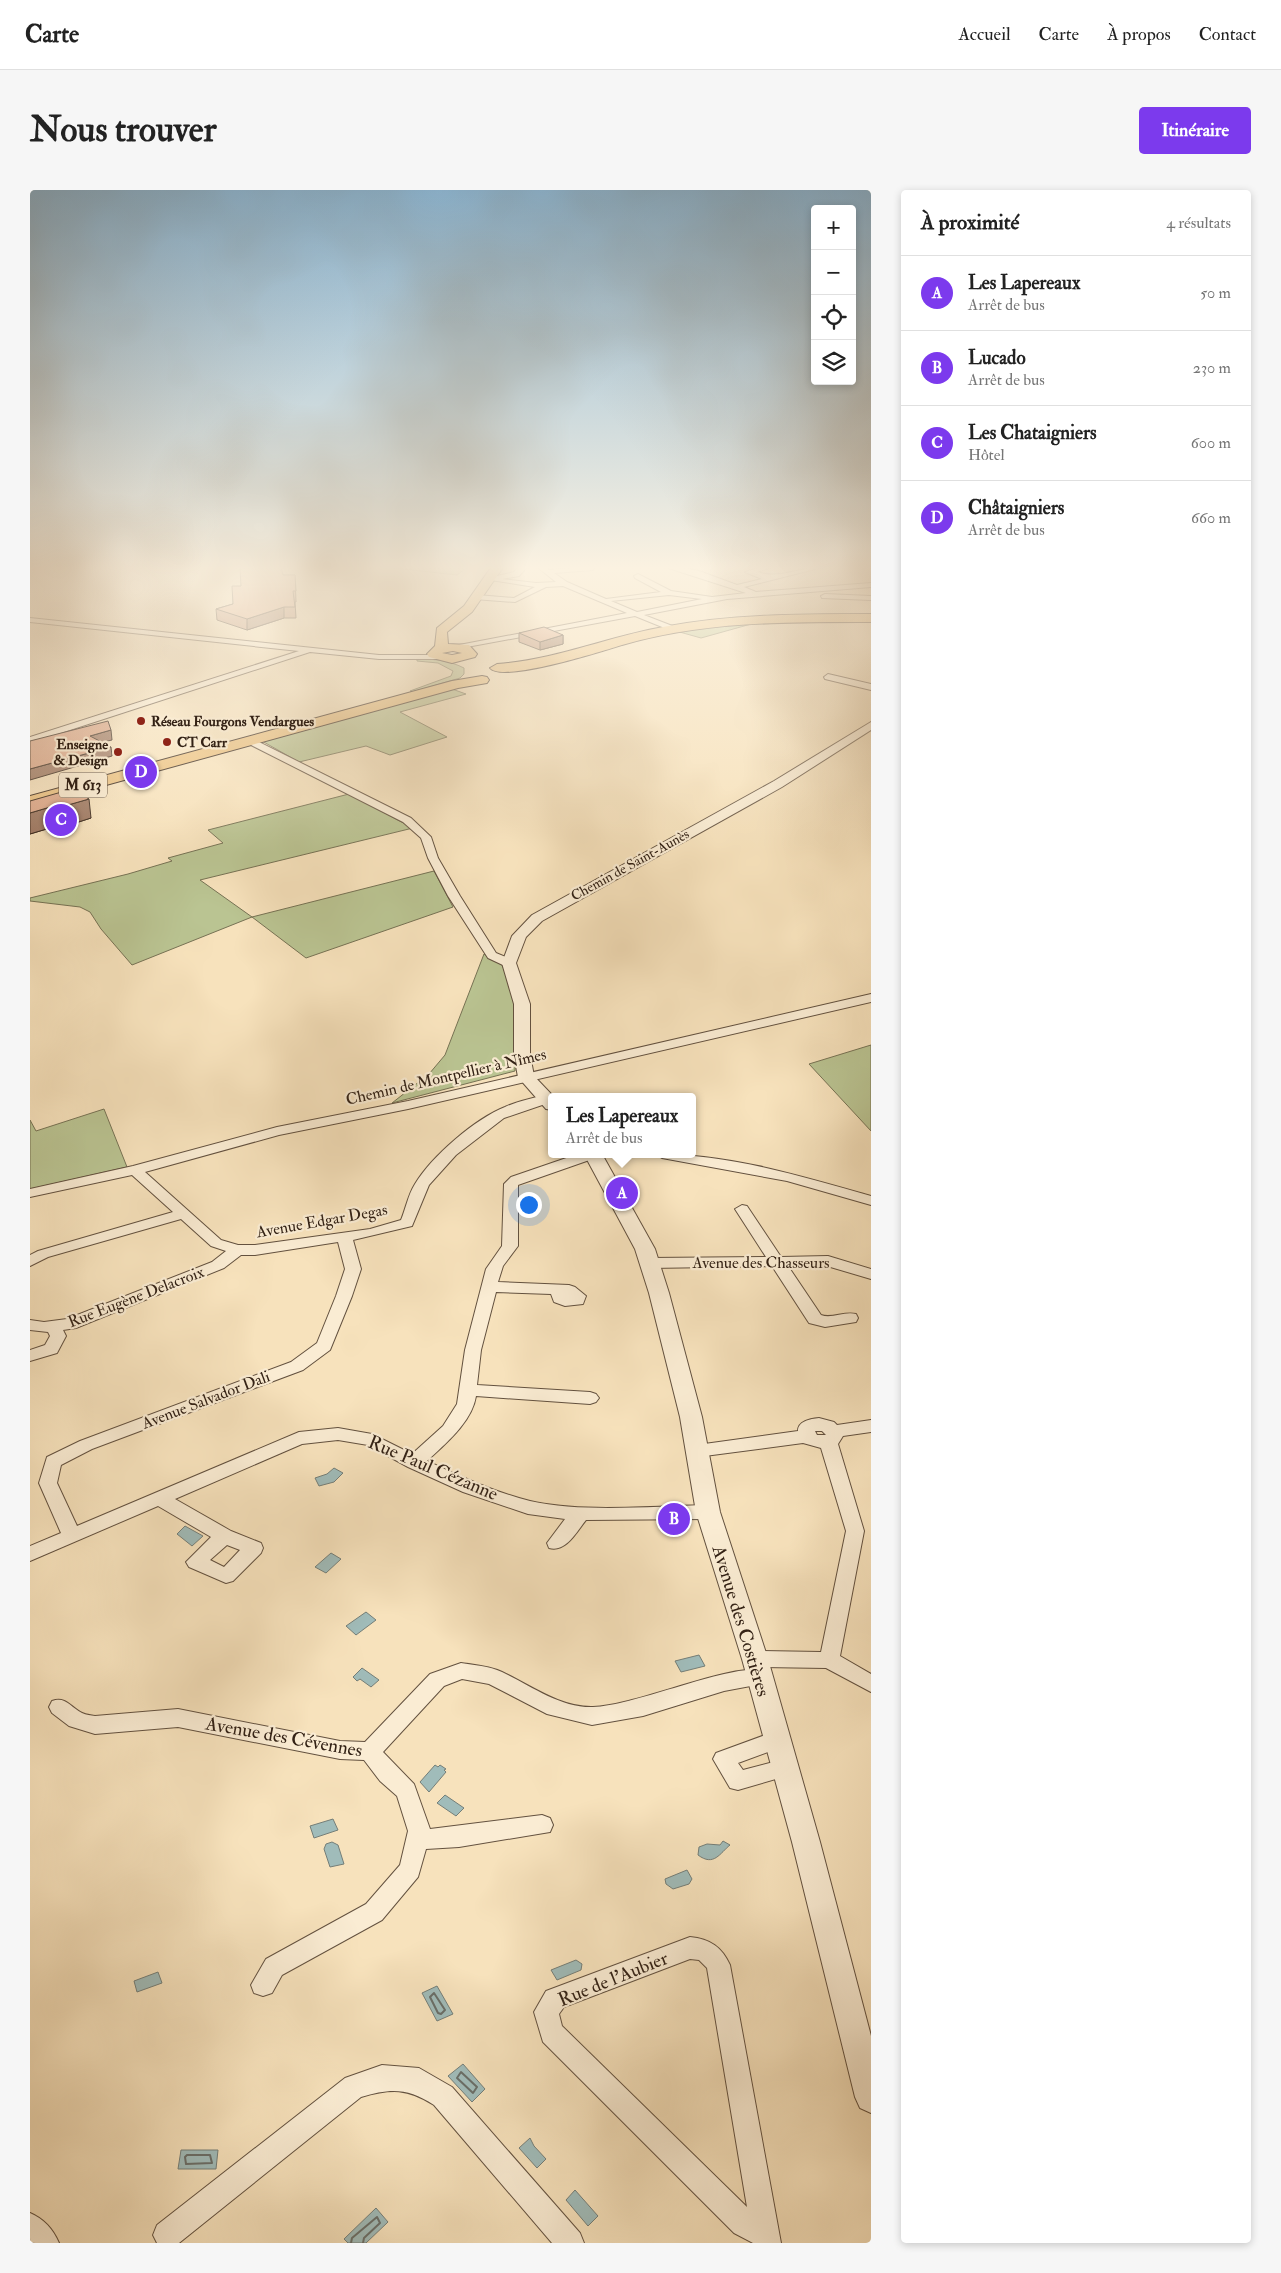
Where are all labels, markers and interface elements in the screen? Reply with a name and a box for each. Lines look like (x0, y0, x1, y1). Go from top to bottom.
text: Carte (25, 19, 79, 50)
text: Accueil (958, 23, 1011, 46)
text: Carte (1039, 23, 1079, 46)
text: À propos (1107, 23, 1171, 46)
text: Contact (1199, 23, 1256, 46)
button: Itinéraire (1139, 107, 1251, 154)
text: Nous trouver (30, 108, 217, 152)
map controls (811, 205, 856, 385)
button: + (811, 205, 856, 250)
text: À proximité (921, 209, 1019, 236)
text: 4 résultats (1166, 213, 1231, 233)
button: − (811, 250, 856, 295)
text: Les Lapereaux (968, 271, 1080, 295)
text: A (932, 283, 942, 303)
text: 50 m (1200, 283, 1231, 303)
button: locate (811, 295, 856, 340)
text: Arrêt de bus (968, 295, 1045, 315)
button: layers (811, 340, 856, 385)
text: Lucado (968, 346, 1026, 370)
text: B (932, 358, 942, 378)
text: 230 m (1193, 358, 1231, 378)
text: Arrêt de bus (968, 370, 1045, 390)
text: Les Chataigniers (968, 421, 1097, 445)
text: C (931, 433, 943, 453)
text: 600 m (1191, 433, 1231, 453)
text: Hôtel (968, 445, 1005, 465)
text: Châtaigniers (968, 496, 1064, 520)
text: D (930, 508, 944, 528)
text: 660 m (1191, 508, 1231, 528)
text: Arrêt de bus (968, 520, 1045, 540)
place label: Réseau Fourgons Vendargues (151, 713, 314, 731)
marker: Réseau Fourgons Vendargues (135, 715, 147, 727)
place label: CT Carr (177, 734, 228, 751)
place label: Enseigne & Design (53, 736, 109, 770)
marker: CT Carr (161, 736, 173, 748)
marker: Enseigne & Design (112, 746, 124, 758)
pin: D (125, 753, 157, 791)
road number: M 613 (59, 772, 107, 798)
pin: C (45, 801, 77, 839)
street label: Chemin de Saint-Aunès (568, 825, 692, 905)
street label: Chemin de Montpellier à Nîmes (344, 1044, 548, 1111)
popup (548, 1093, 696, 1158)
text: Les Lapereaux (566, 1104, 678, 1128)
text: Arrêt de bus (566, 1128, 643, 1148)
pin: A (606, 1174, 638, 1212)
your location (516, 1192, 542, 1218)
street label: Avenue Edgar Degas (254, 1200, 389, 1243)
street label: Avenue des Chasseurs (691, 1253, 830, 1273)
street label: Rue Eugène Delacroix (65, 1262, 207, 1332)
street label: Avenue Salvador Dali (138, 1366, 273, 1434)
street label: Rue Paul Cézanne (364, 1430, 502, 1506)
pin: B (658, 1500, 690, 1538)
street label: Avenue des Costières (706, 1541, 775, 1700)
street label: Avenue des Cévennes (203, 1711, 364, 1763)
street label: Rue de l'Aubier (554, 1946, 672, 2012)

